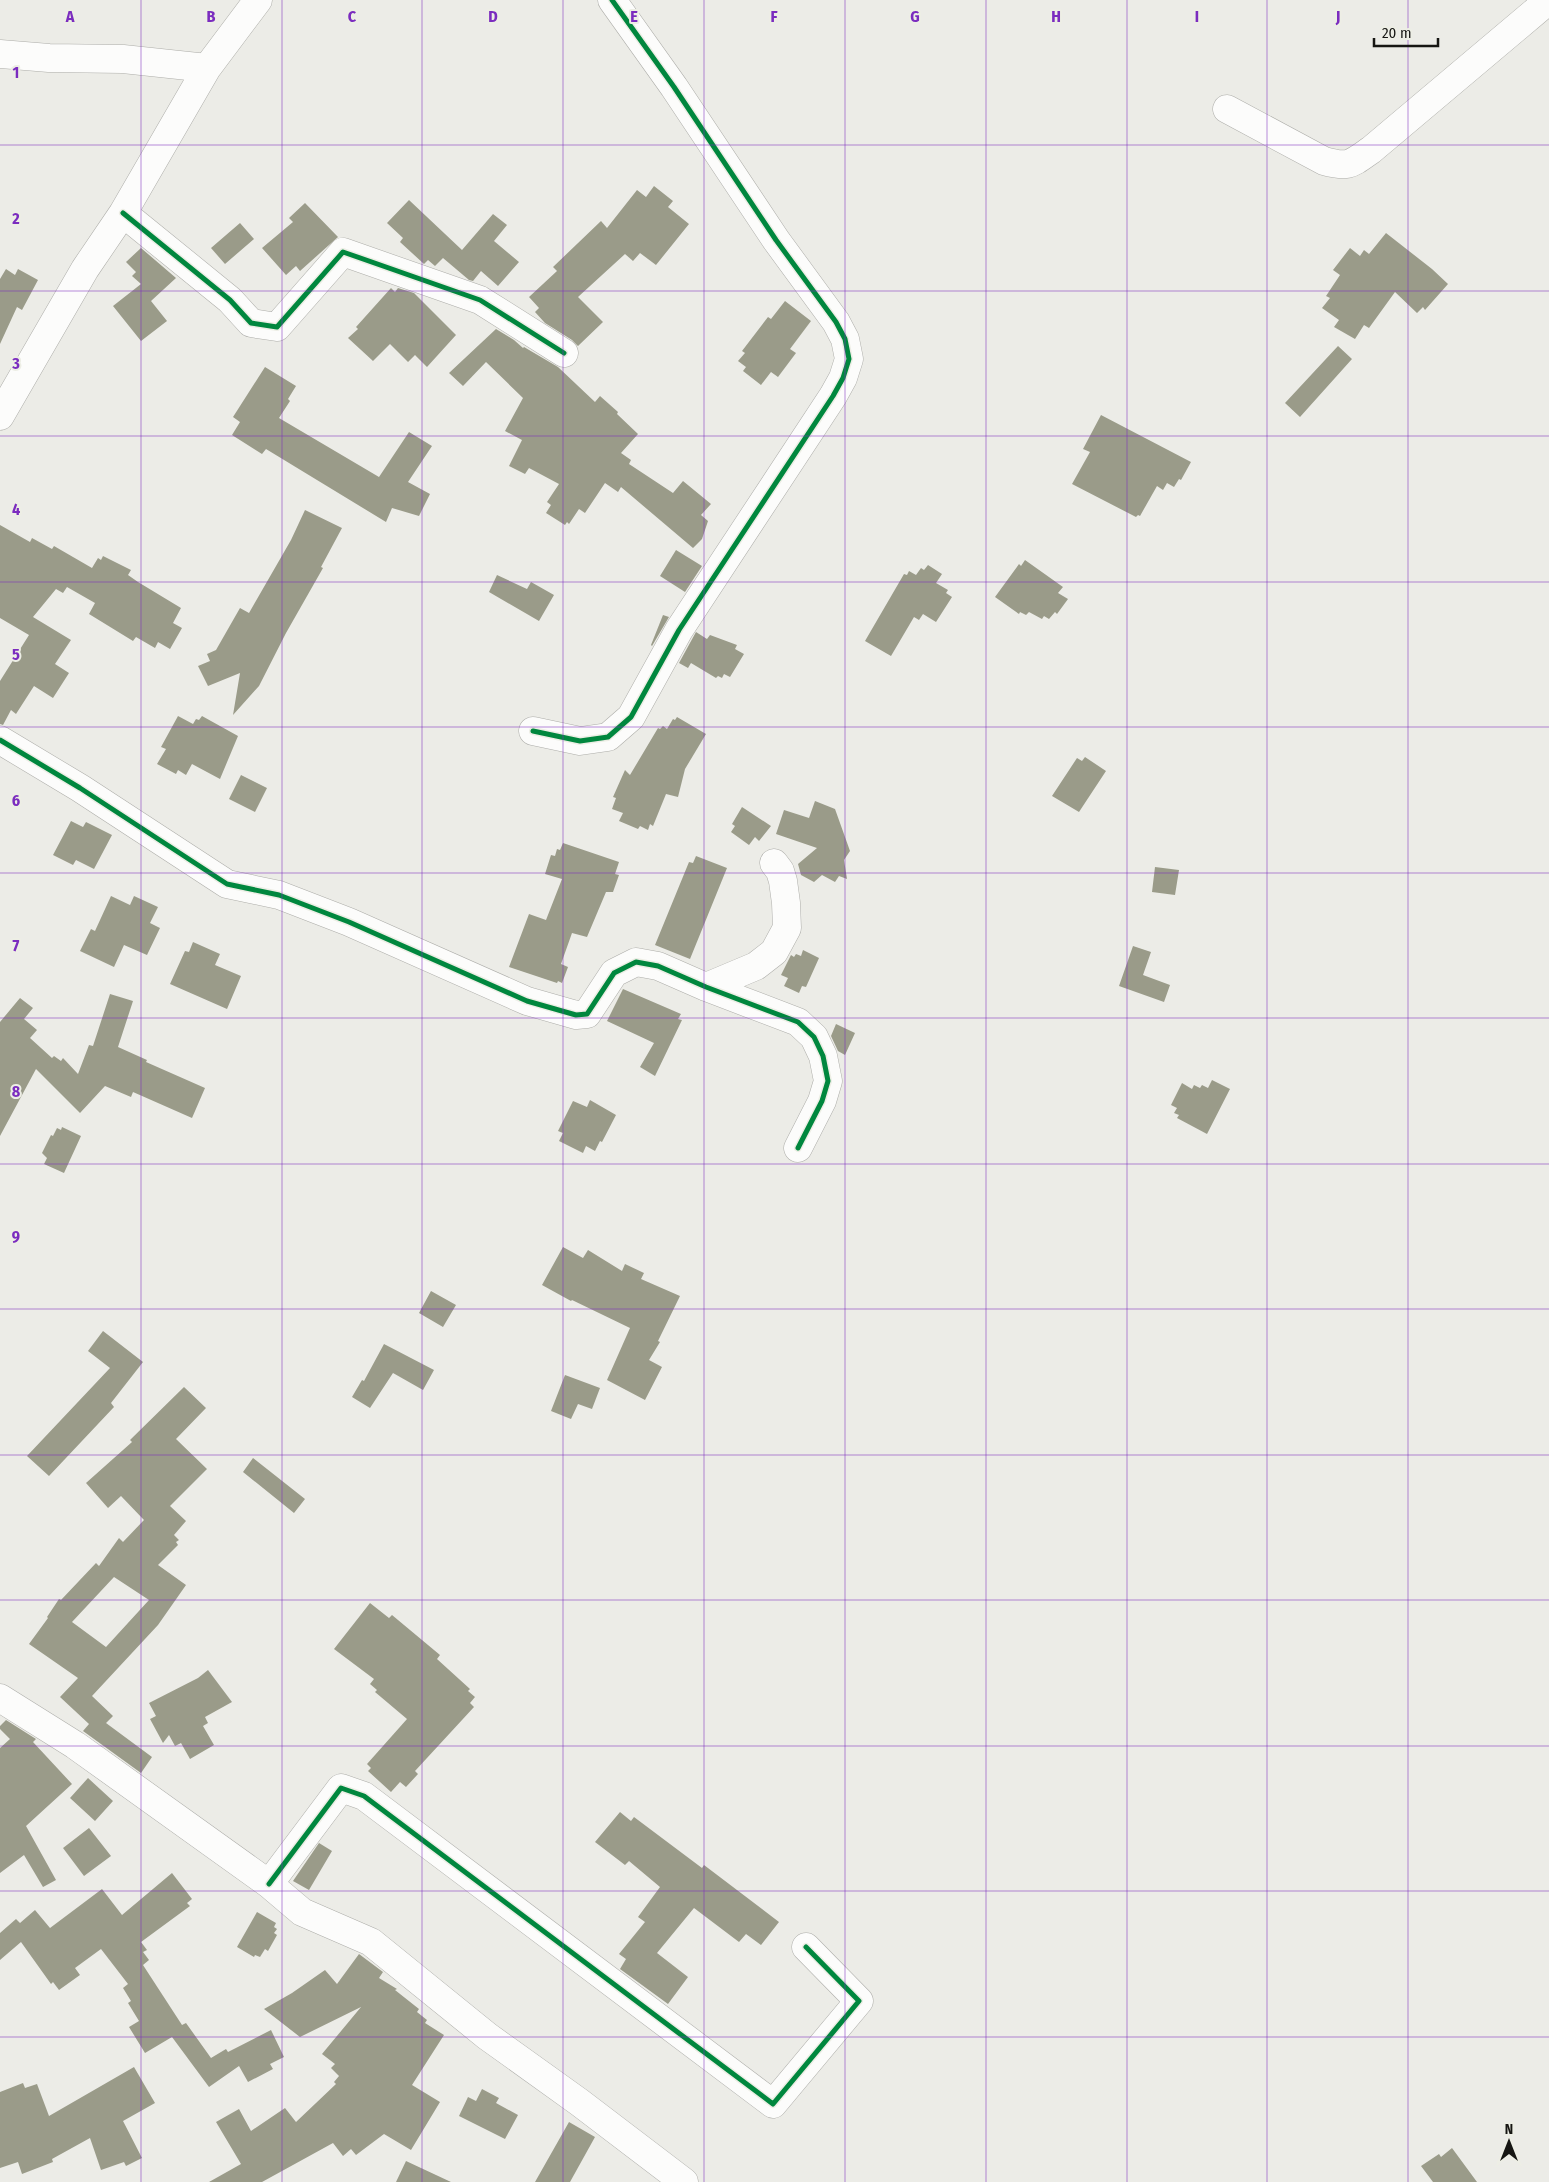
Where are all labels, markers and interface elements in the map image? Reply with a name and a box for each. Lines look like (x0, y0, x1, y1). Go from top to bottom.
text: A (65, 7, 75, 26)
text: B (207, 7, 216, 26)
text: C (348, 7, 357, 26)
text: D (488, 7, 498, 26)
text: E (630, 7, 638, 26)
text: F (770, 7, 778, 26)
text: G (910, 7, 920, 26)
text: H (1051, 7, 1061, 26)
text: I (1195, 7, 1199, 26)
text: J (1335, 7, 1340, 26)
scale bar (1374, 15, 1438, 47)
text: 20 m (1382, 24, 1412, 42)
text: 1 (13, 63, 19, 82)
text: 2 (11, 209, 20, 228)
text: 3 (11, 354, 20, 373)
text: 4 (12, 500, 20, 519)
text: 5 (12, 645, 20, 664)
text: 6 (12, 791, 20, 810)
text: 7 (13, 936, 20, 955)
text: 8 (12, 1082, 21, 1101)
text: 9 (12, 1227, 20, 1246)
north arrow (1484, 2117, 1534, 2167)
text: N (1505, 2121, 1513, 2138)

